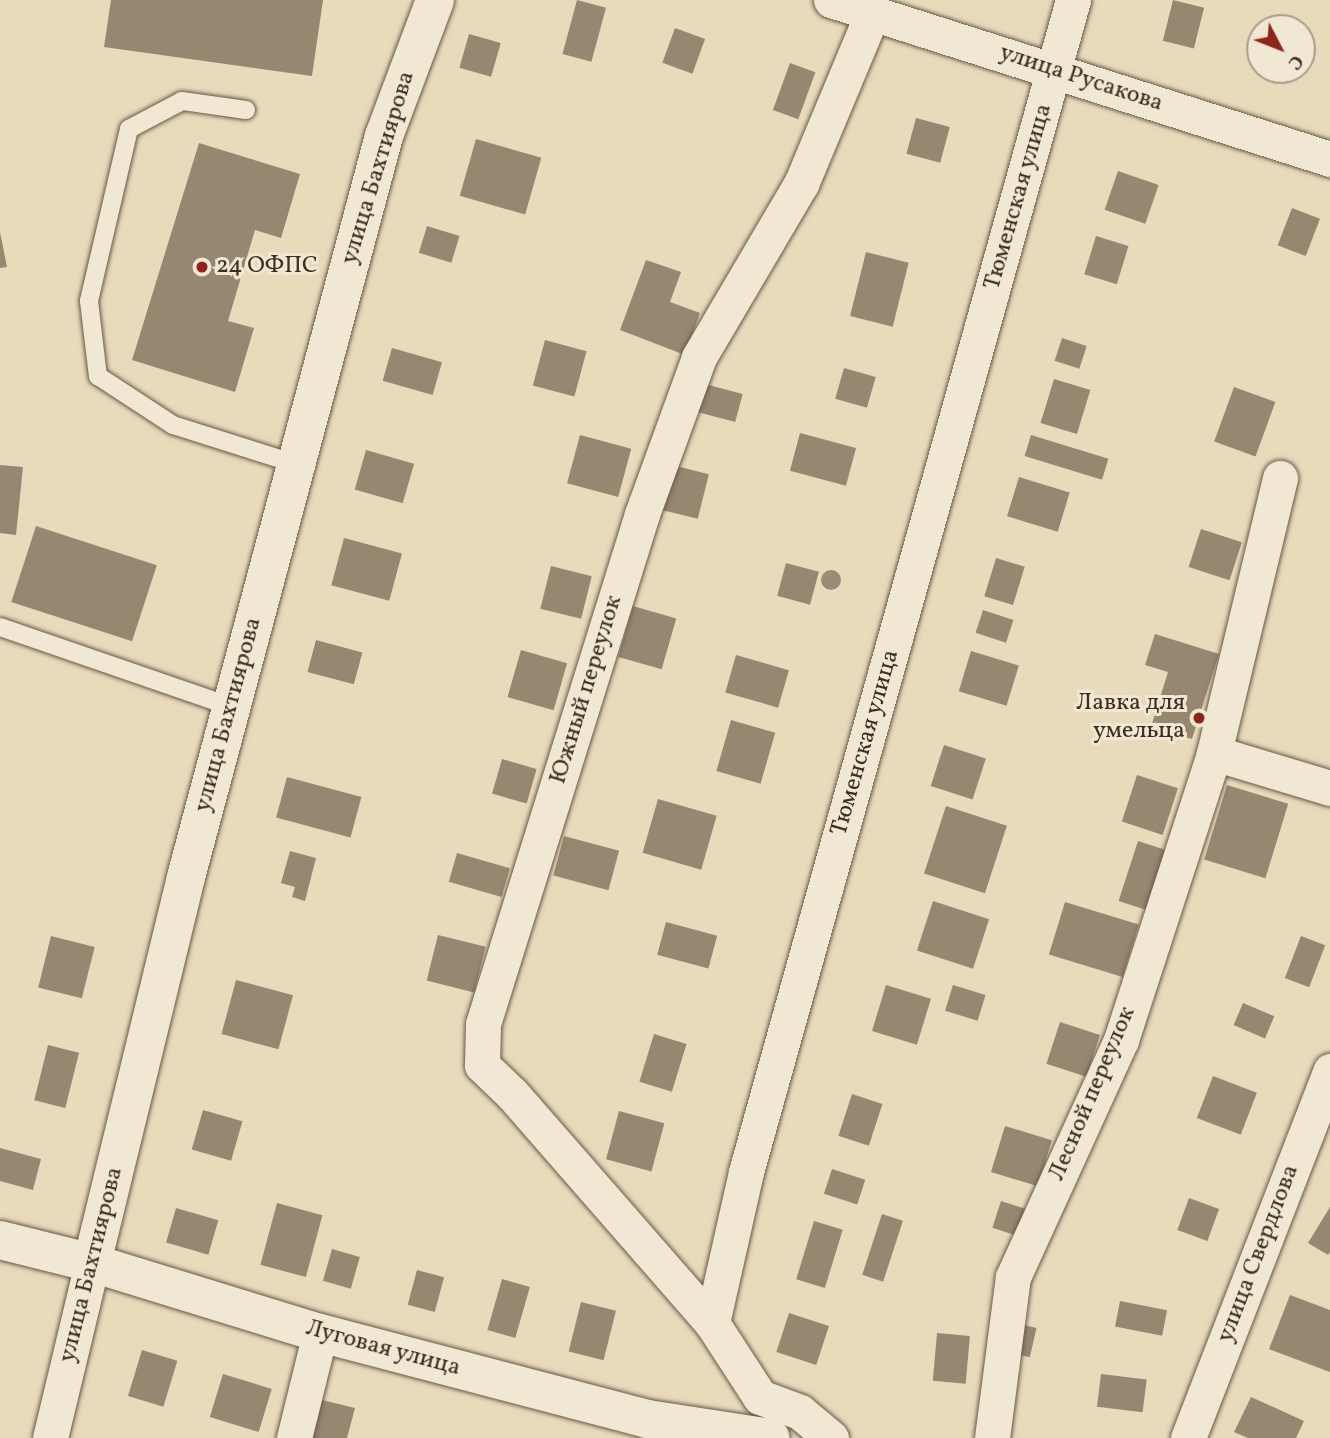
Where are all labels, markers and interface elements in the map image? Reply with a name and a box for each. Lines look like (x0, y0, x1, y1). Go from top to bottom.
north arrow (1246, 14, 1316, 84)
street label: улица Русакова (996, 39, 1166, 119)
text: С (1281, 48, 1309, 75)
street label: улица Бахтиярова (336, 68, 422, 268)
street label: Тюменская улица (979, 100, 1059, 294)
place label: 24 ОФПС (216, 253, 318, 281)
marker: 24 ОФПС (194, 259, 210, 275)
street label: Южный переулок (545, 592, 629, 788)
street label: улица Бахтиярова (189, 614, 269, 816)
street label: Тюменская улица (826, 646, 906, 840)
place label: Лавка для умельца (1076, 690, 1185, 746)
marker: Лавка для умельца (1191, 710, 1207, 726)
street label: Лесной переулок (1043, 1003, 1143, 1185)
street label: улица Свердлова (1212, 1161, 1306, 1347)
street label: улица Бахтиярова (54, 1164, 130, 1366)
street label: Луговая улица (302, 1314, 464, 1384)

